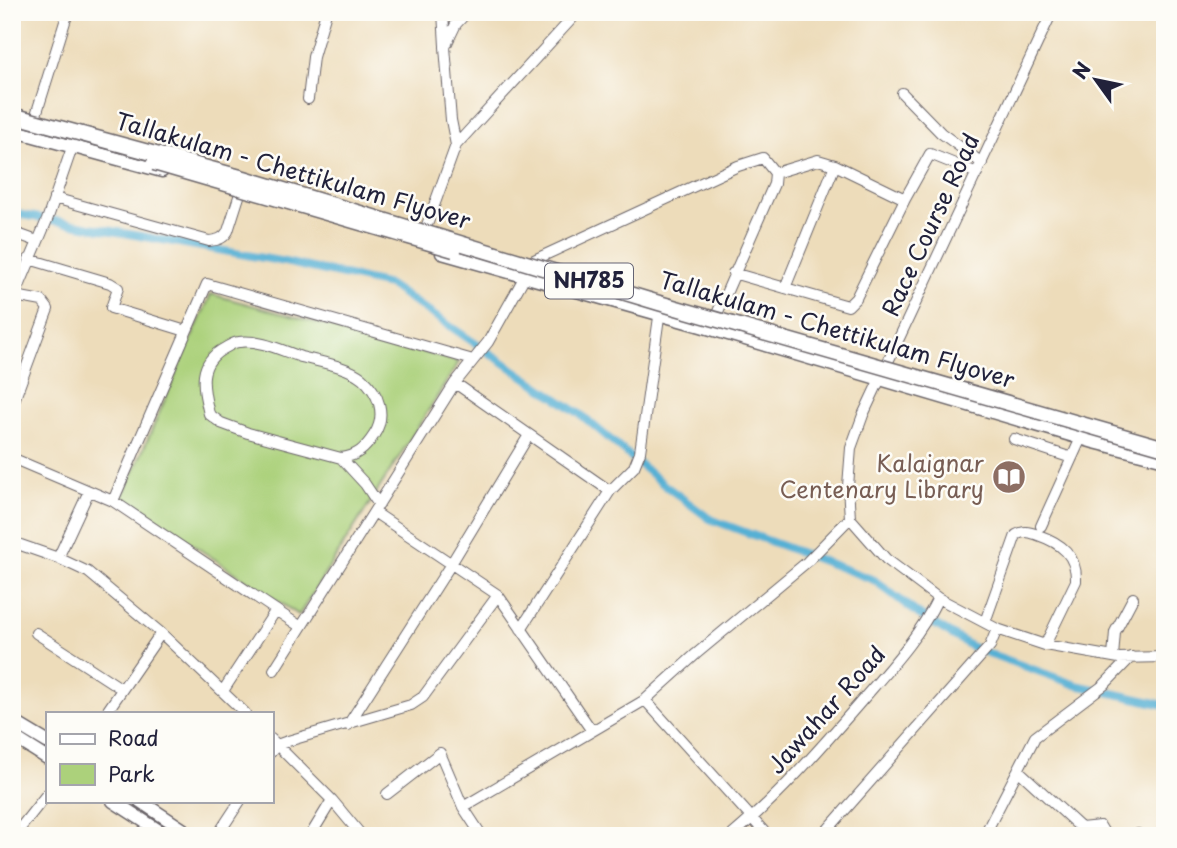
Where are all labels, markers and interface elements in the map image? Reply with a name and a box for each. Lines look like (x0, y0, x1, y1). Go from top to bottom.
north arrow (1062, 46, 1132, 116)
text: N (1065, 56, 1097, 84)
street label: Tallakulam - Chettikulam Flyover (112, 102, 475, 237)
street label: Race Course Road (872, 127, 987, 322)
street label: Tallakulam - Chettikulam Flyover (656, 261, 1019, 396)
road number: NH785 (545, 264, 633, 298)
place label: Kalaignar Centenary Library (779, 445, 985, 506)
library icon: Kalaignar Centenary Library (990, 458, 1028, 496)
street label: Jawahar Road (759, 637, 893, 781)
legend (46, 712, 273, 802)
text: Road (108, 721, 159, 753)
text: Park (108, 757, 155, 789)

